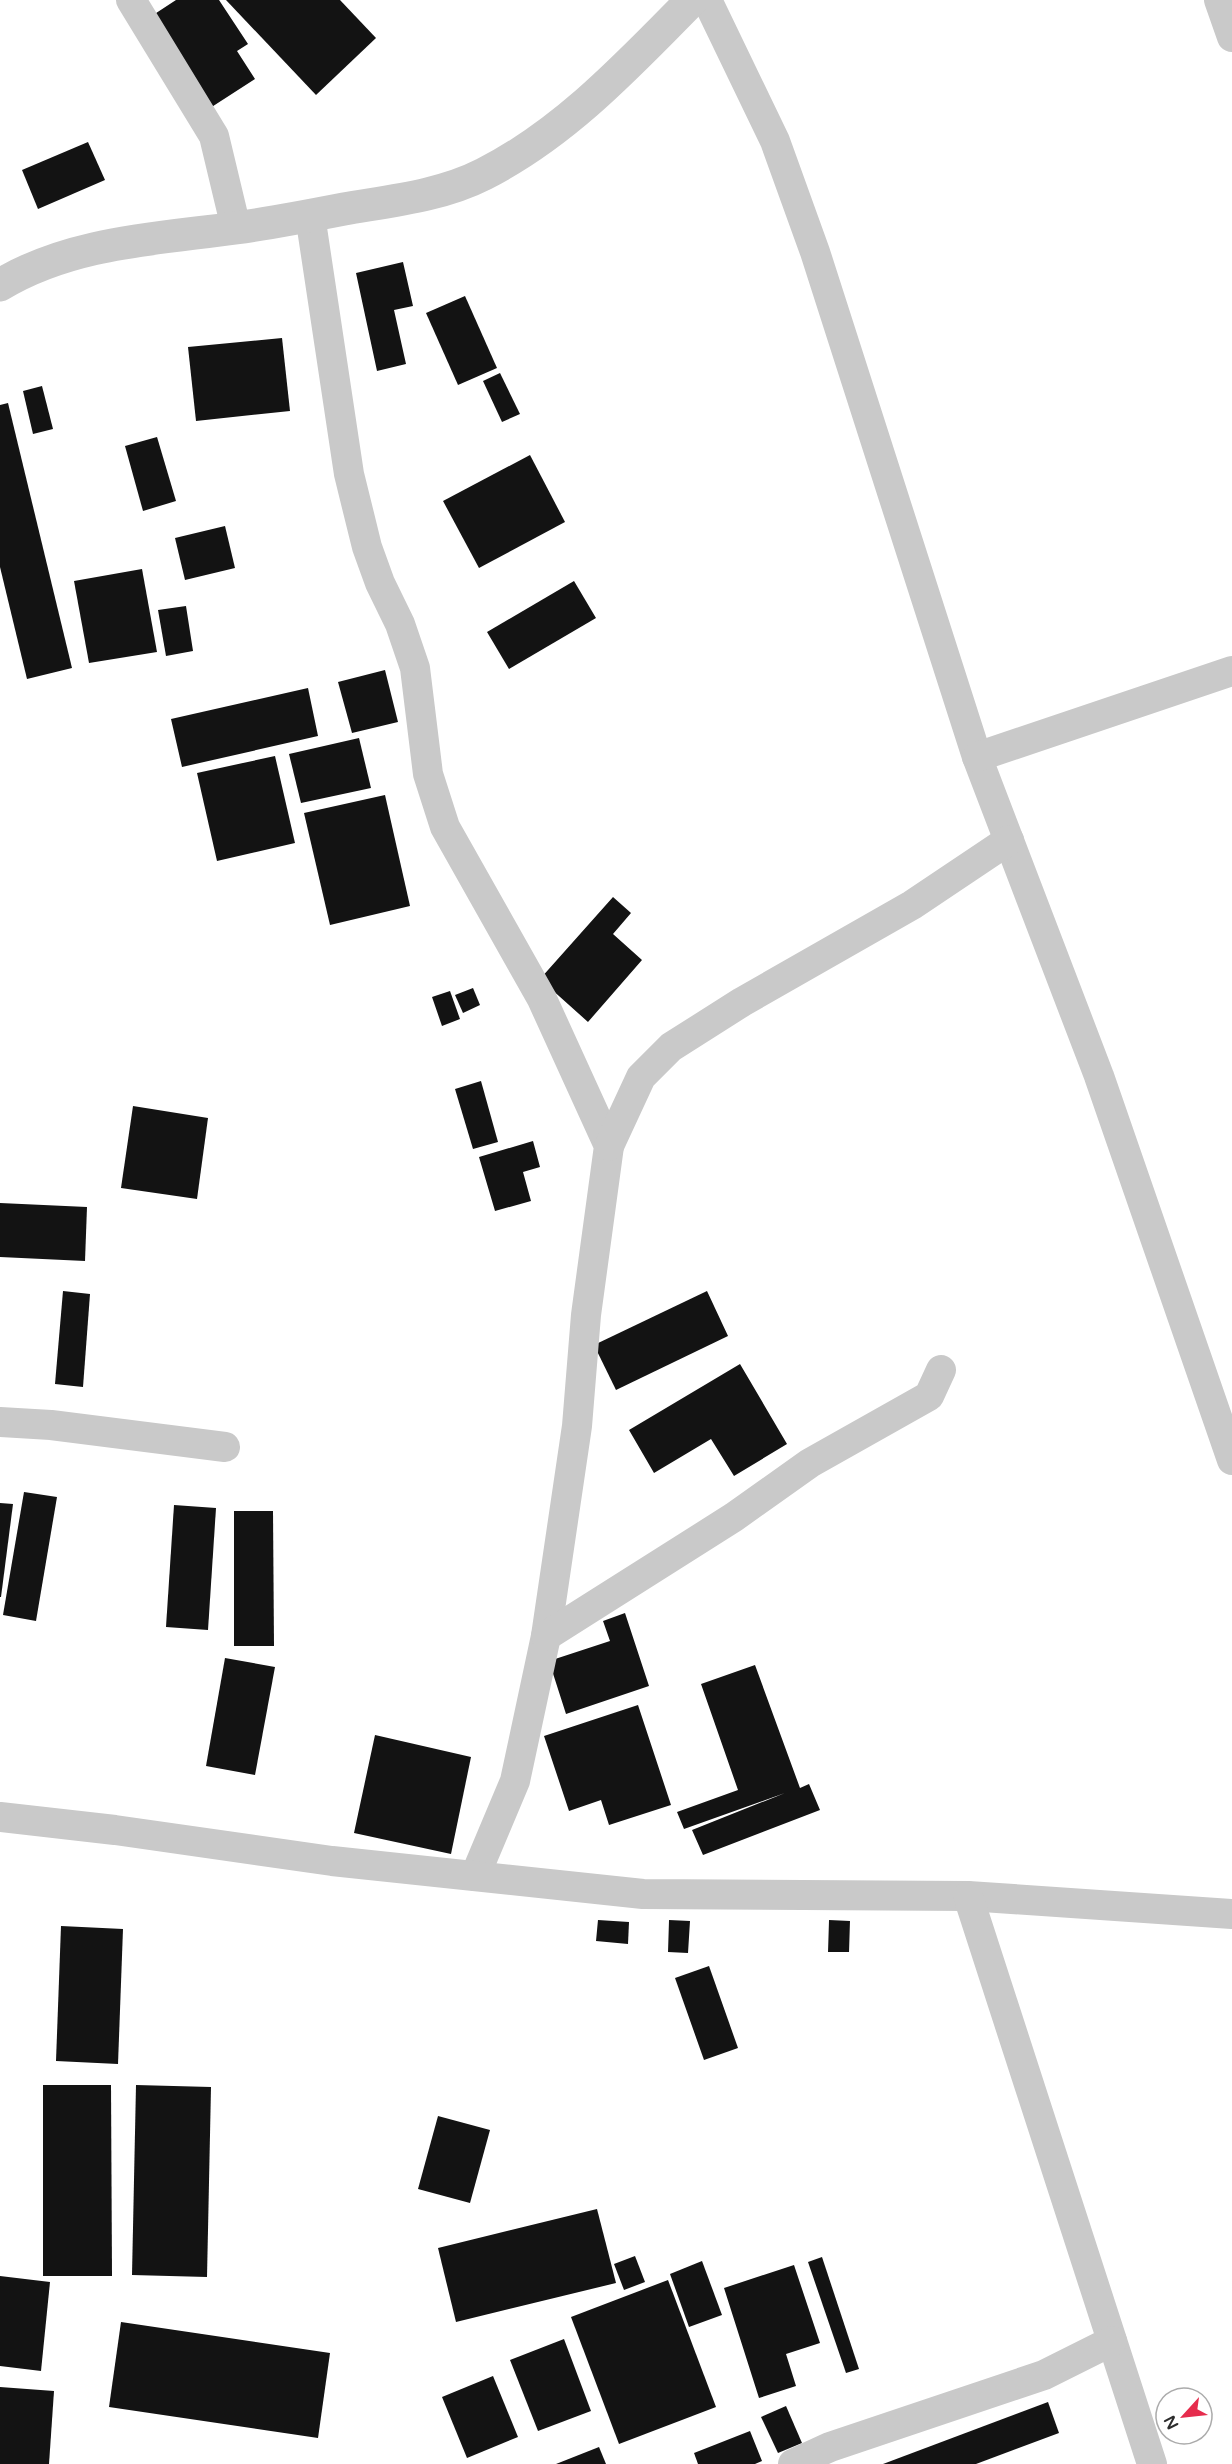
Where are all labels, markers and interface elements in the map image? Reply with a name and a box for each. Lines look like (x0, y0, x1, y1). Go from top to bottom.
north arrow (1154, 2386, 1214, 2446)
text: N (1160, 2412, 1183, 2433)

